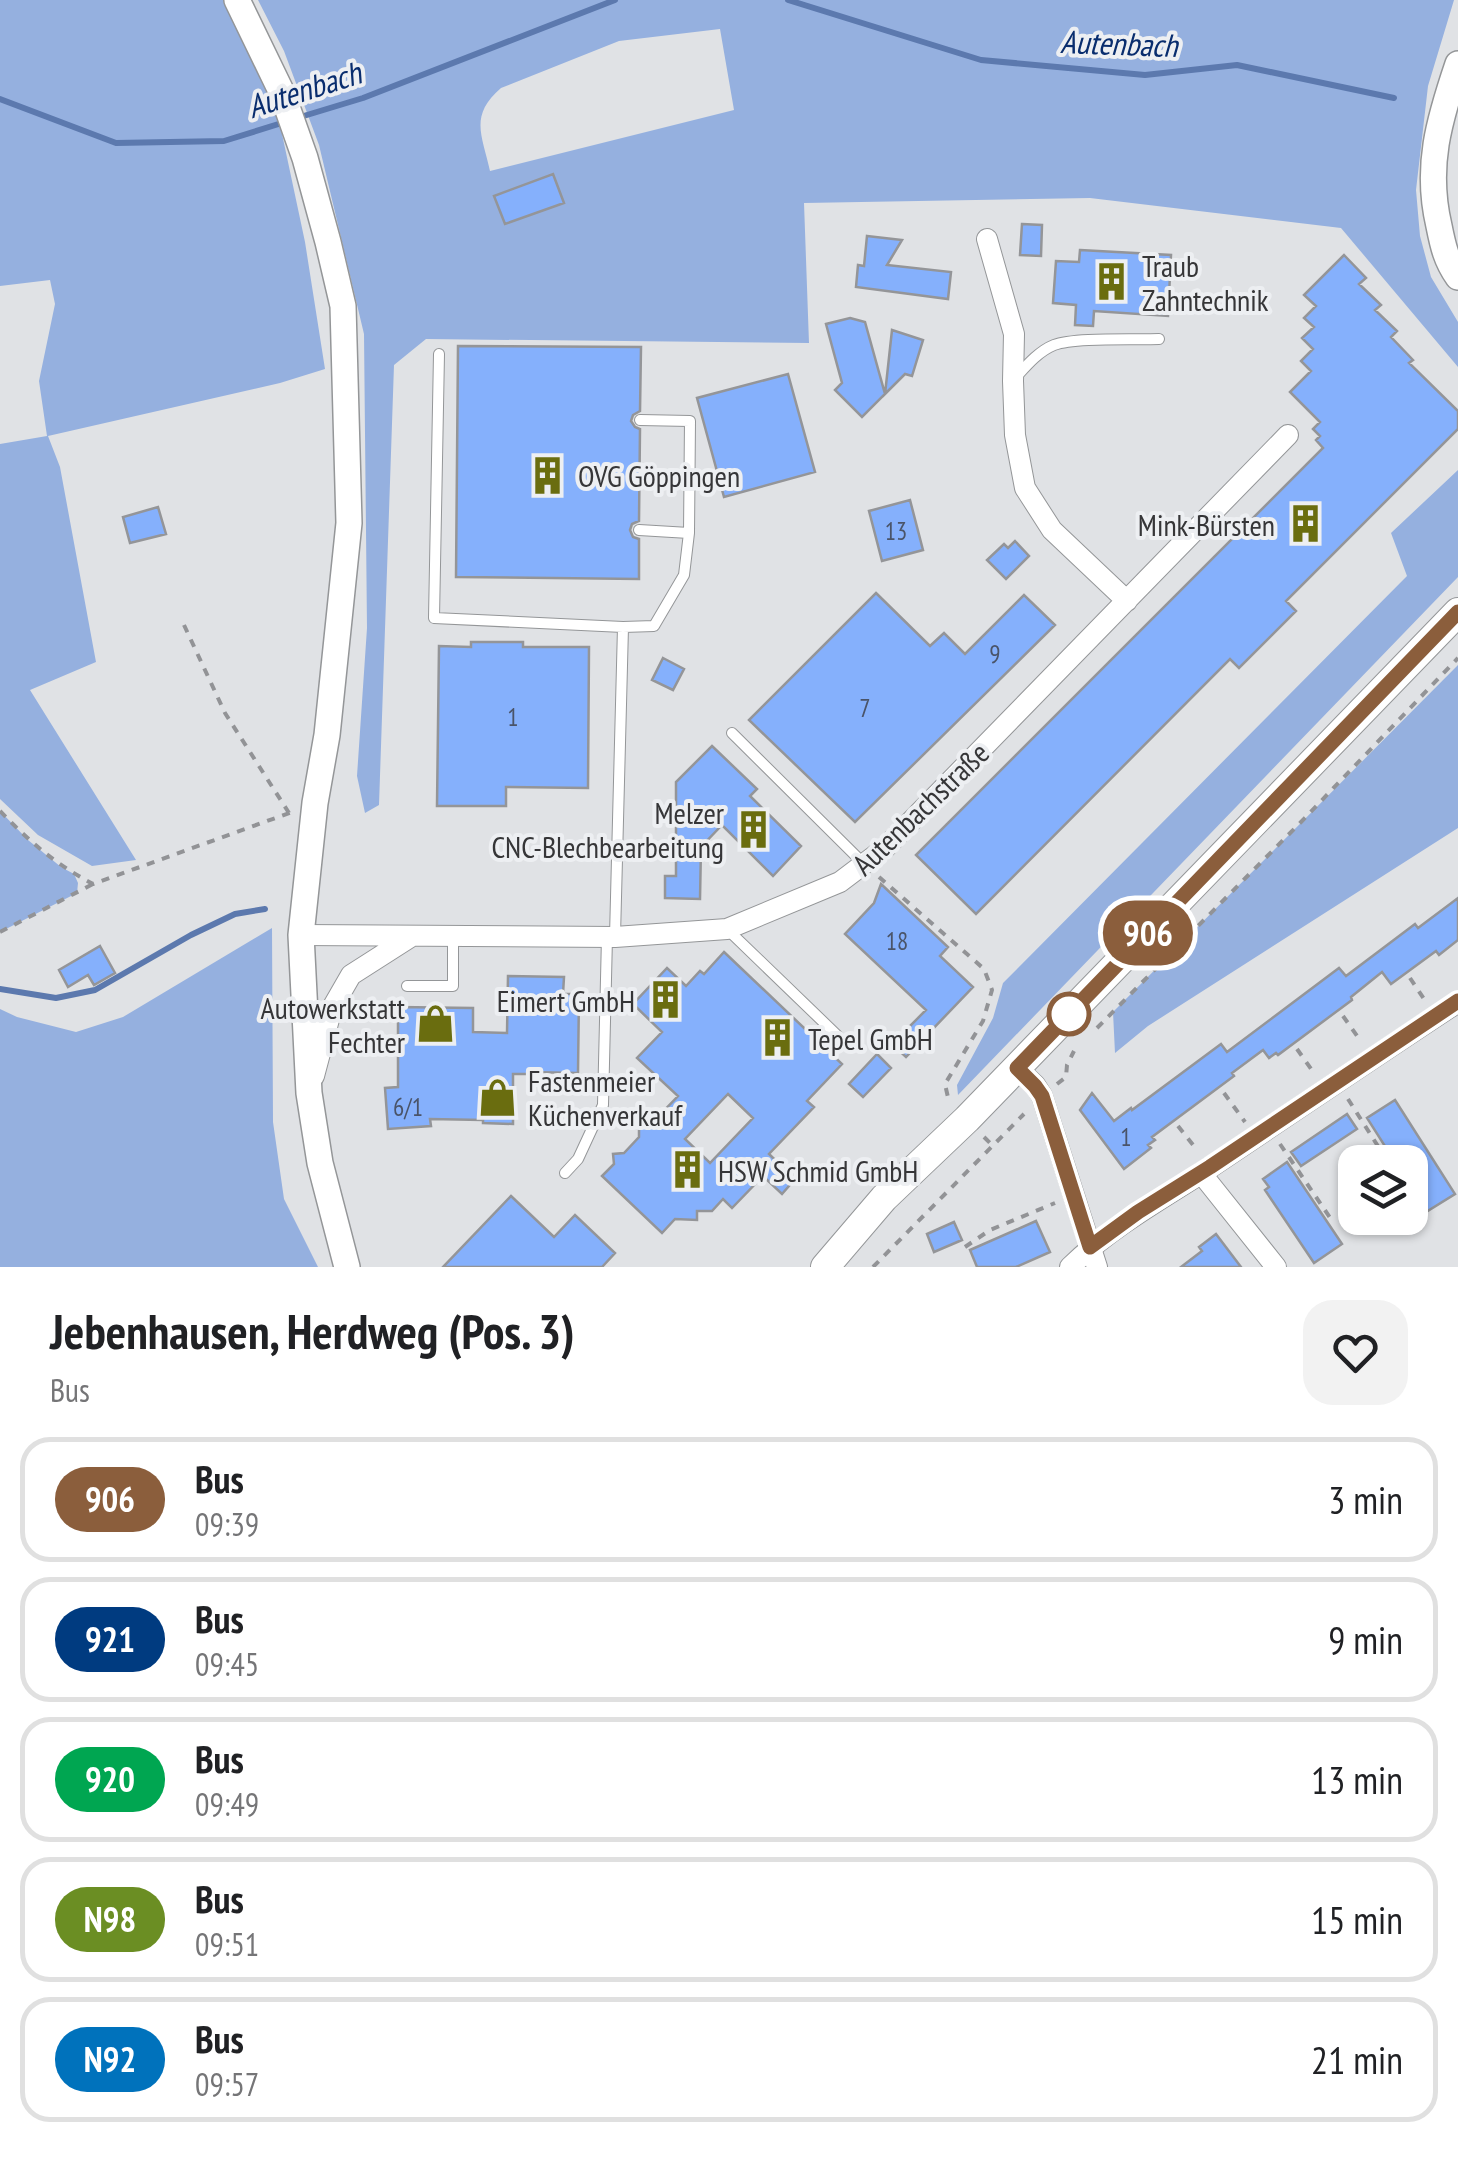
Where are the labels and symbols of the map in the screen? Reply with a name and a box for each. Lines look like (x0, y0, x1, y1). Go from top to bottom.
water label: Autenbach (1060, 20, 1180, 66)
water label: Autenbach (242, 50, 368, 127)
place label: Traub Zahntechnik (1142, 246, 1269, 319)
building icon: Traub Zahntechnik (1091, 261, 1133, 303)
building icon: OVG Göppingen (527, 454, 569, 496)
place label: OVG Göppingen (578, 456, 740, 495)
building icon: Mink-Bürsten (1284, 503, 1326, 545)
place label: Mink-Bürsten (1138, 505, 1275, 544)
house number: 13 (885, 515, 907, 547)
house number: 9 (989, 638, 1001, 670)
house number: 7 (859, 692, 871, 724)
house number: 1 (507, 701, 519, 733)
street label: Autenbachstraße (843, 733, 997, 883)
place label: Melzer CNC-Blechbearbeitung (491, 793, 725, 866)
building icon: Melzer CNC-Blechbearbeitung (733, 808, 775, 850)
line badge: 906 (1090, 900, 1206, 966)
house number: 18 (886, 925, 908, 957)
building icon: Eimert GmbH (644, 979, 686, 1021)
place label: Eimert GmbH (497, 981, 635, 1020)
place label: Autowerkstatt Fechter (261, 988, 406, 1061)
unlabelled marker (1048, 993, 1090, 1035)
shop icon: Autowerkstatt Fechter (414, 1003, 456, 1045)
building icon: Tepel GmbH (757, 1017, 799, 1059)
place label: Tepel GmbH (808, 1019, 933, 1058)
place label: Fastenmeier Küchenverkauf (528, 1061, 683, 1134)
shop icon: Fastenmeier Küchenverkauf (477, 1076, 519, 1118)
house number: 6/1 (393, 1091, 423, 1123)
house number: 1 (1120, 1121, 1132, 1153)
building icon: HSW Schmid GmbH (667, 1149, 709, 1191)
place label: HSW Schmid GmbH (718, 1151, 918, 1190)

